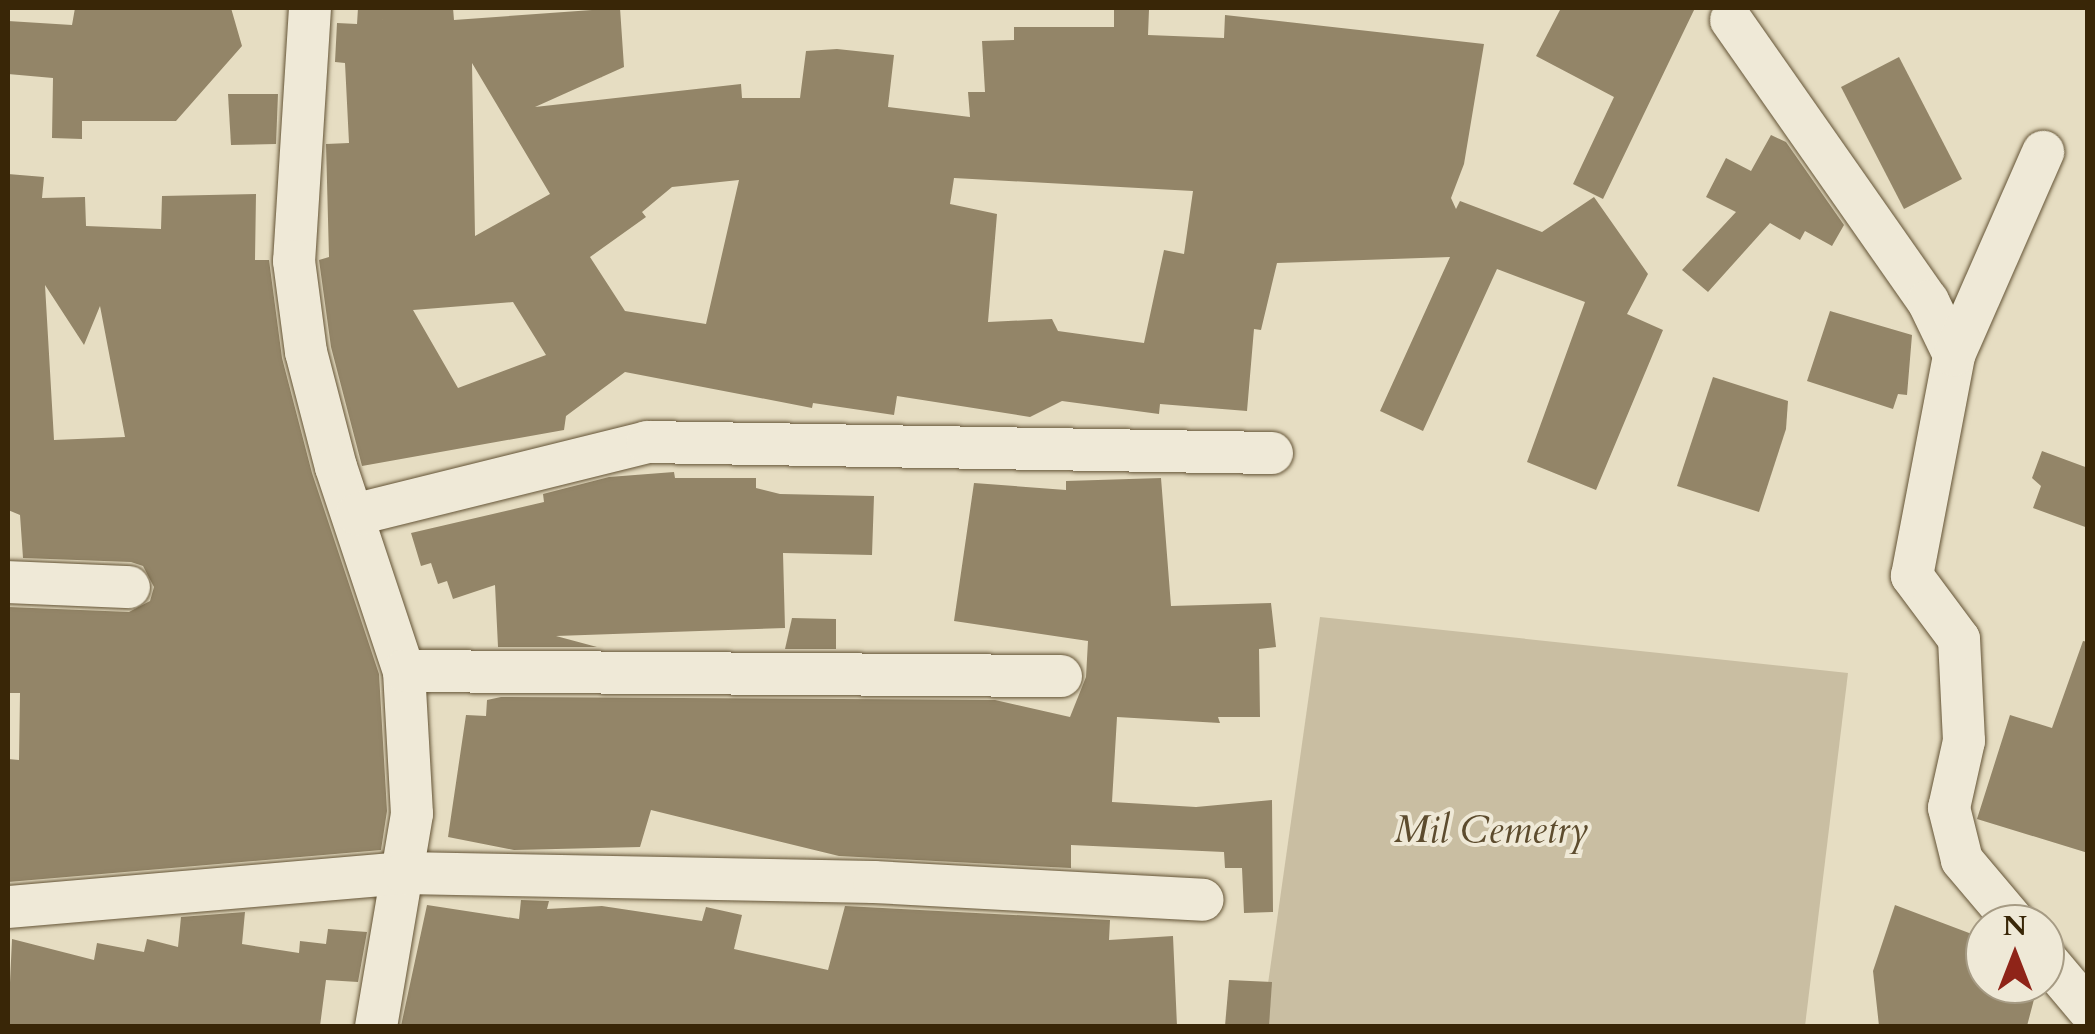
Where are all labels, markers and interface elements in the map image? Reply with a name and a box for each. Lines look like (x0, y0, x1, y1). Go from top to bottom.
park label: Mil Cemetry (1394, 808, 1588, 854)
north arrow (1965, 904, 2065, 1004)
text: N (2003, 907, 2027, 945)

